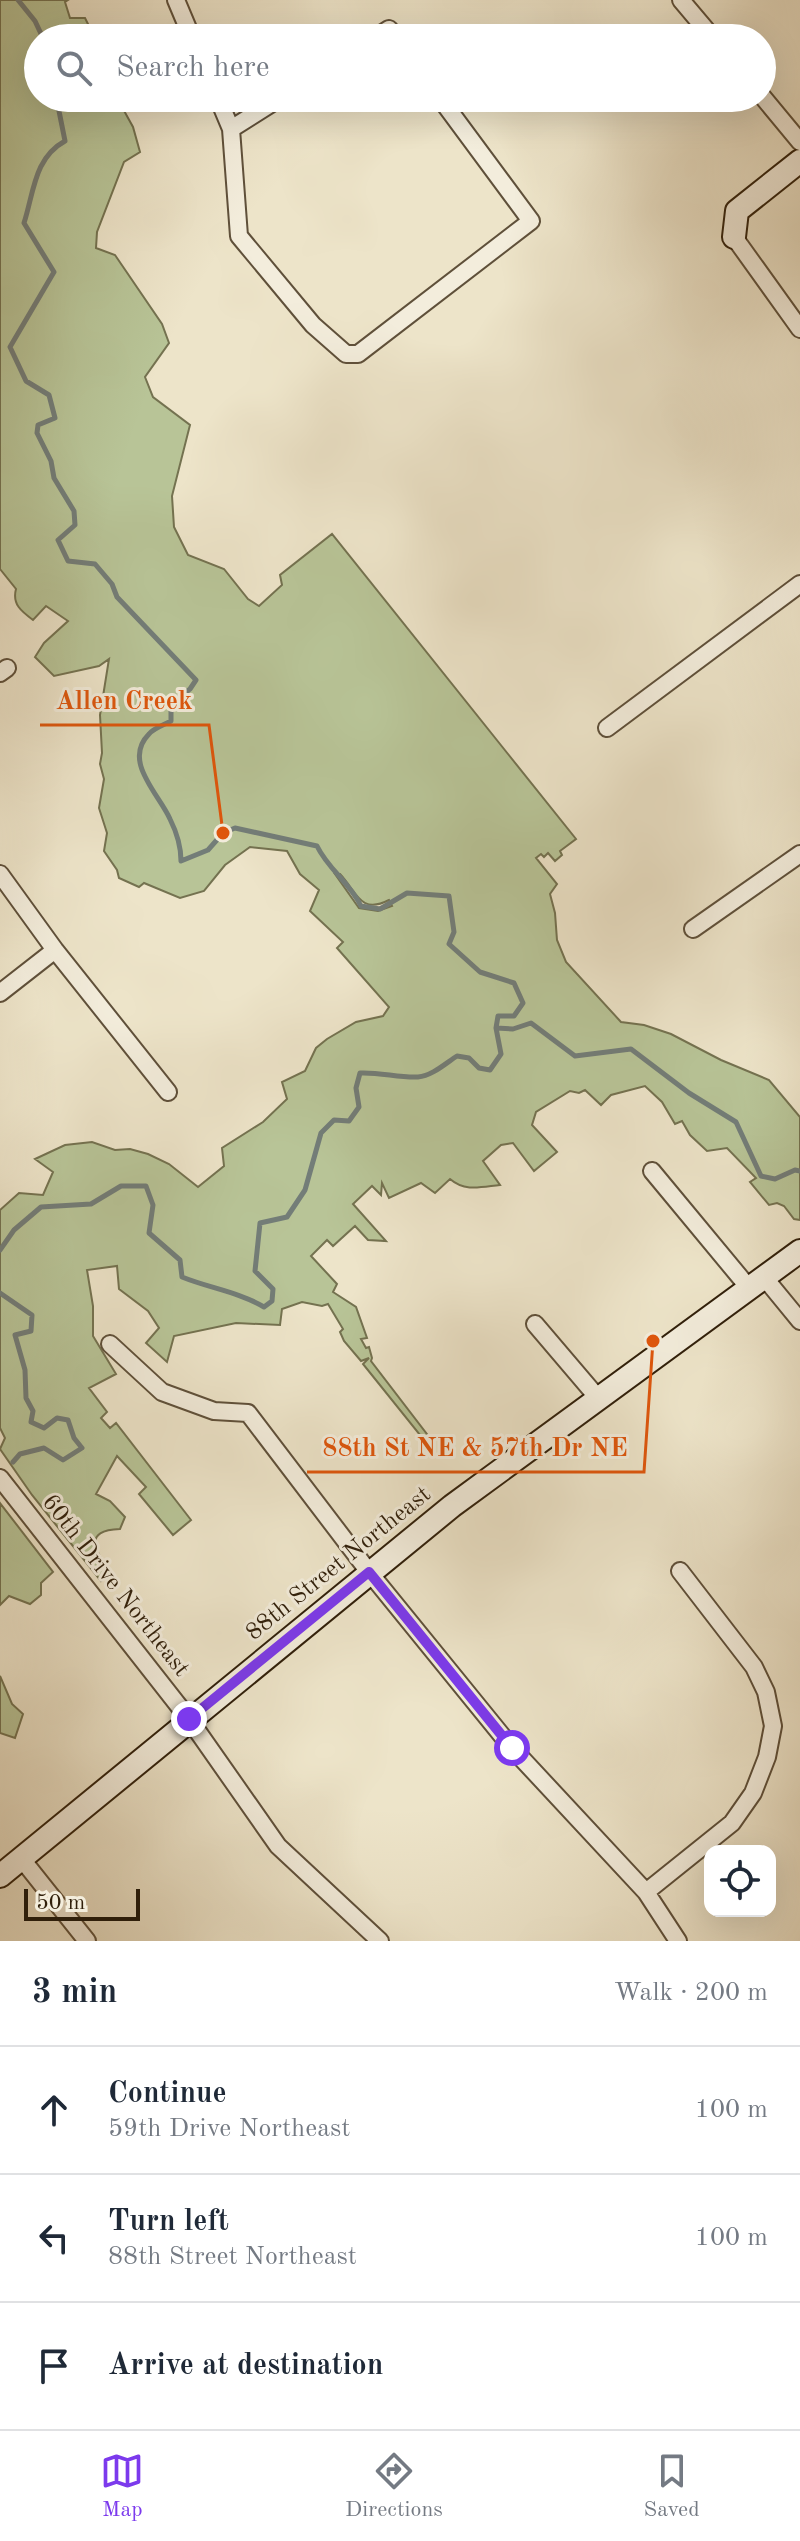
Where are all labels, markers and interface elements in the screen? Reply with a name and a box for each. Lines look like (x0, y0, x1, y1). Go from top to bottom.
search box (24, 24, 776, 112)
icon: search (52, 46, 96, 90)
text: Search here (116, 53, 270, 83)
callout: Allen Creek (40, 675, 209, 725)
text: Allen Creek (55, 689, 193, 715)
callout: 88th St NE & 57th Dr NE (307, 1422, 644, 1472)
text: 88th St NE & 57th Dr NE (322, 1436, 628, 1462)
street label: 88th Street Northeast (242, 1482, 436, 1646)
street label: 60th Drive Northeast (37, 1490, 193, 1682)
route end (171, 1701, 207, 1737)
route start (494, 1730, 530, 1766)
map controls (704, 1845, 776, 1917)
button: locate (704, 1845, 776, 1917)
scale bar (24, 1885, 140, 1921)
text: 50 m (36, 1892, 85, 1914)
text: 3 min (32, 1976, 117, 2010)
text: Walk · 200 m (614, 1980, 768, 2006)
text: Continue (108, 2079, 227, 2109)
icon: ahead (32, 2088, 76, 2132)
text: 100 m (695, 2097, 768, 2123)
text: 59th Drive Northeast (108, 2116, 350, 2142)
text: Turn left (108, 2207, 229, 2237)
icon: left (32, 2216, 76, 2260)
text: 100 m (695, 2225, 768, 2251)
text: 88th Street Northeast (108, 2244, 357, 2270)
icon: arrive (32, 2344, 76, 2388)
text: Arrive at destination (108, 2351, 383, 2381)
tab: Map (100, 2449, 144, 2524)
tab: Directions (345, 2449, 443, 2524)
tab: Saved (644, 2449, 700, 2524)

